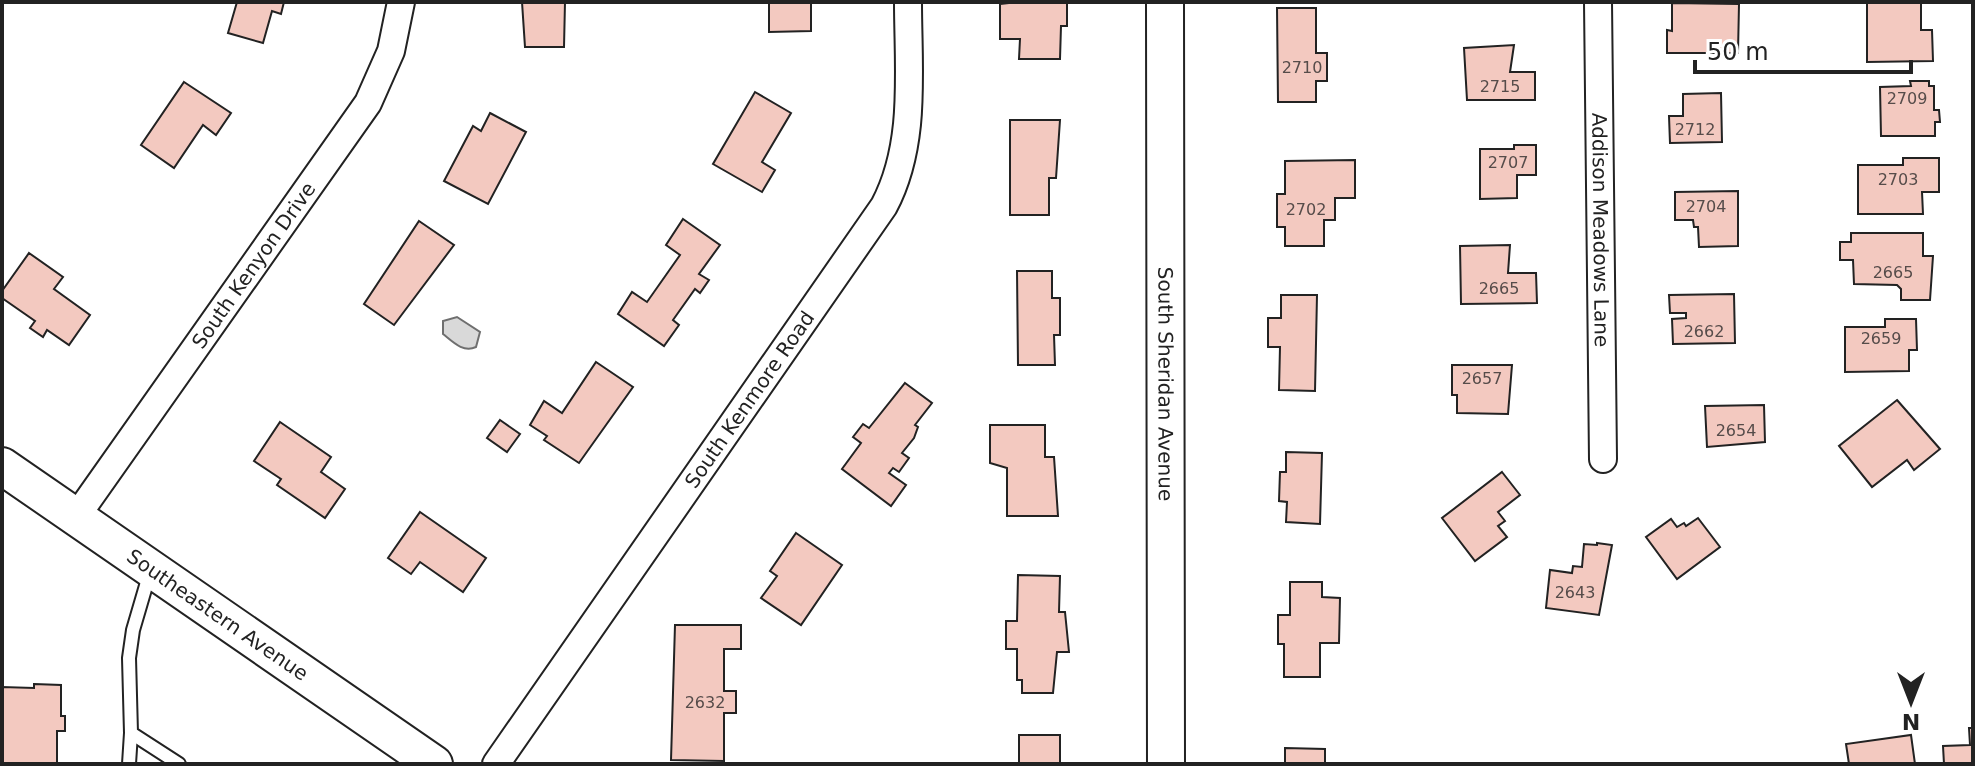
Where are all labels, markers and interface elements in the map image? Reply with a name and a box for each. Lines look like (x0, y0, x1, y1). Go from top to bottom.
scale bar (1695, 24, 1911, 74)
text: 50 m (1707, 38, 1769, 66)
house number: 2710 (1282, 58, 1322, 77)
house number: 2715 (1480, 77, 1520, 96)
house number: 2709 (1887, 89, 1927, 108)
street label: Addison Meadows Lane (1587, 113, 1614, 347)
house number: 2712 (1675, 120, 1715, 139)
house number: 2707 (1488, 153, 1528, 172)
house number: 2703 (1878, 170, 1918, 189)
street label: South Kenyon Drive (187, 177, 320, 353)
house number: 2704 (1686, 197, 1726, 216)
house number: 2702 (1286, 200, 1326, 219)
house number: 2665 (1873, 263, 1913, 282)
street label: South Sheridan Avenue (1153, 267, 1178, 501)
house number: 2665 (1479, 279, 1519, 298)
street label: South Kenmore Road (680, 306, 819, 493)
house number: 2662 (1684, 322, 1724, 341)
house number: 2659 (1861, 329, 1901, 348)
house number: 2657 (1462, 369, 1502, 388)
house number: 2654 (1716, 421, 1756, 440)
street label: Southeastern Avenue (123, 544, 313, 686)
house number: 2643 (1555, 583, 1595, 602)
north arrow (1871, 662, 1951, 742)
house number: 2632 (685, 693, 725, 712)
text: N (1902, 709, 1920, 734)

